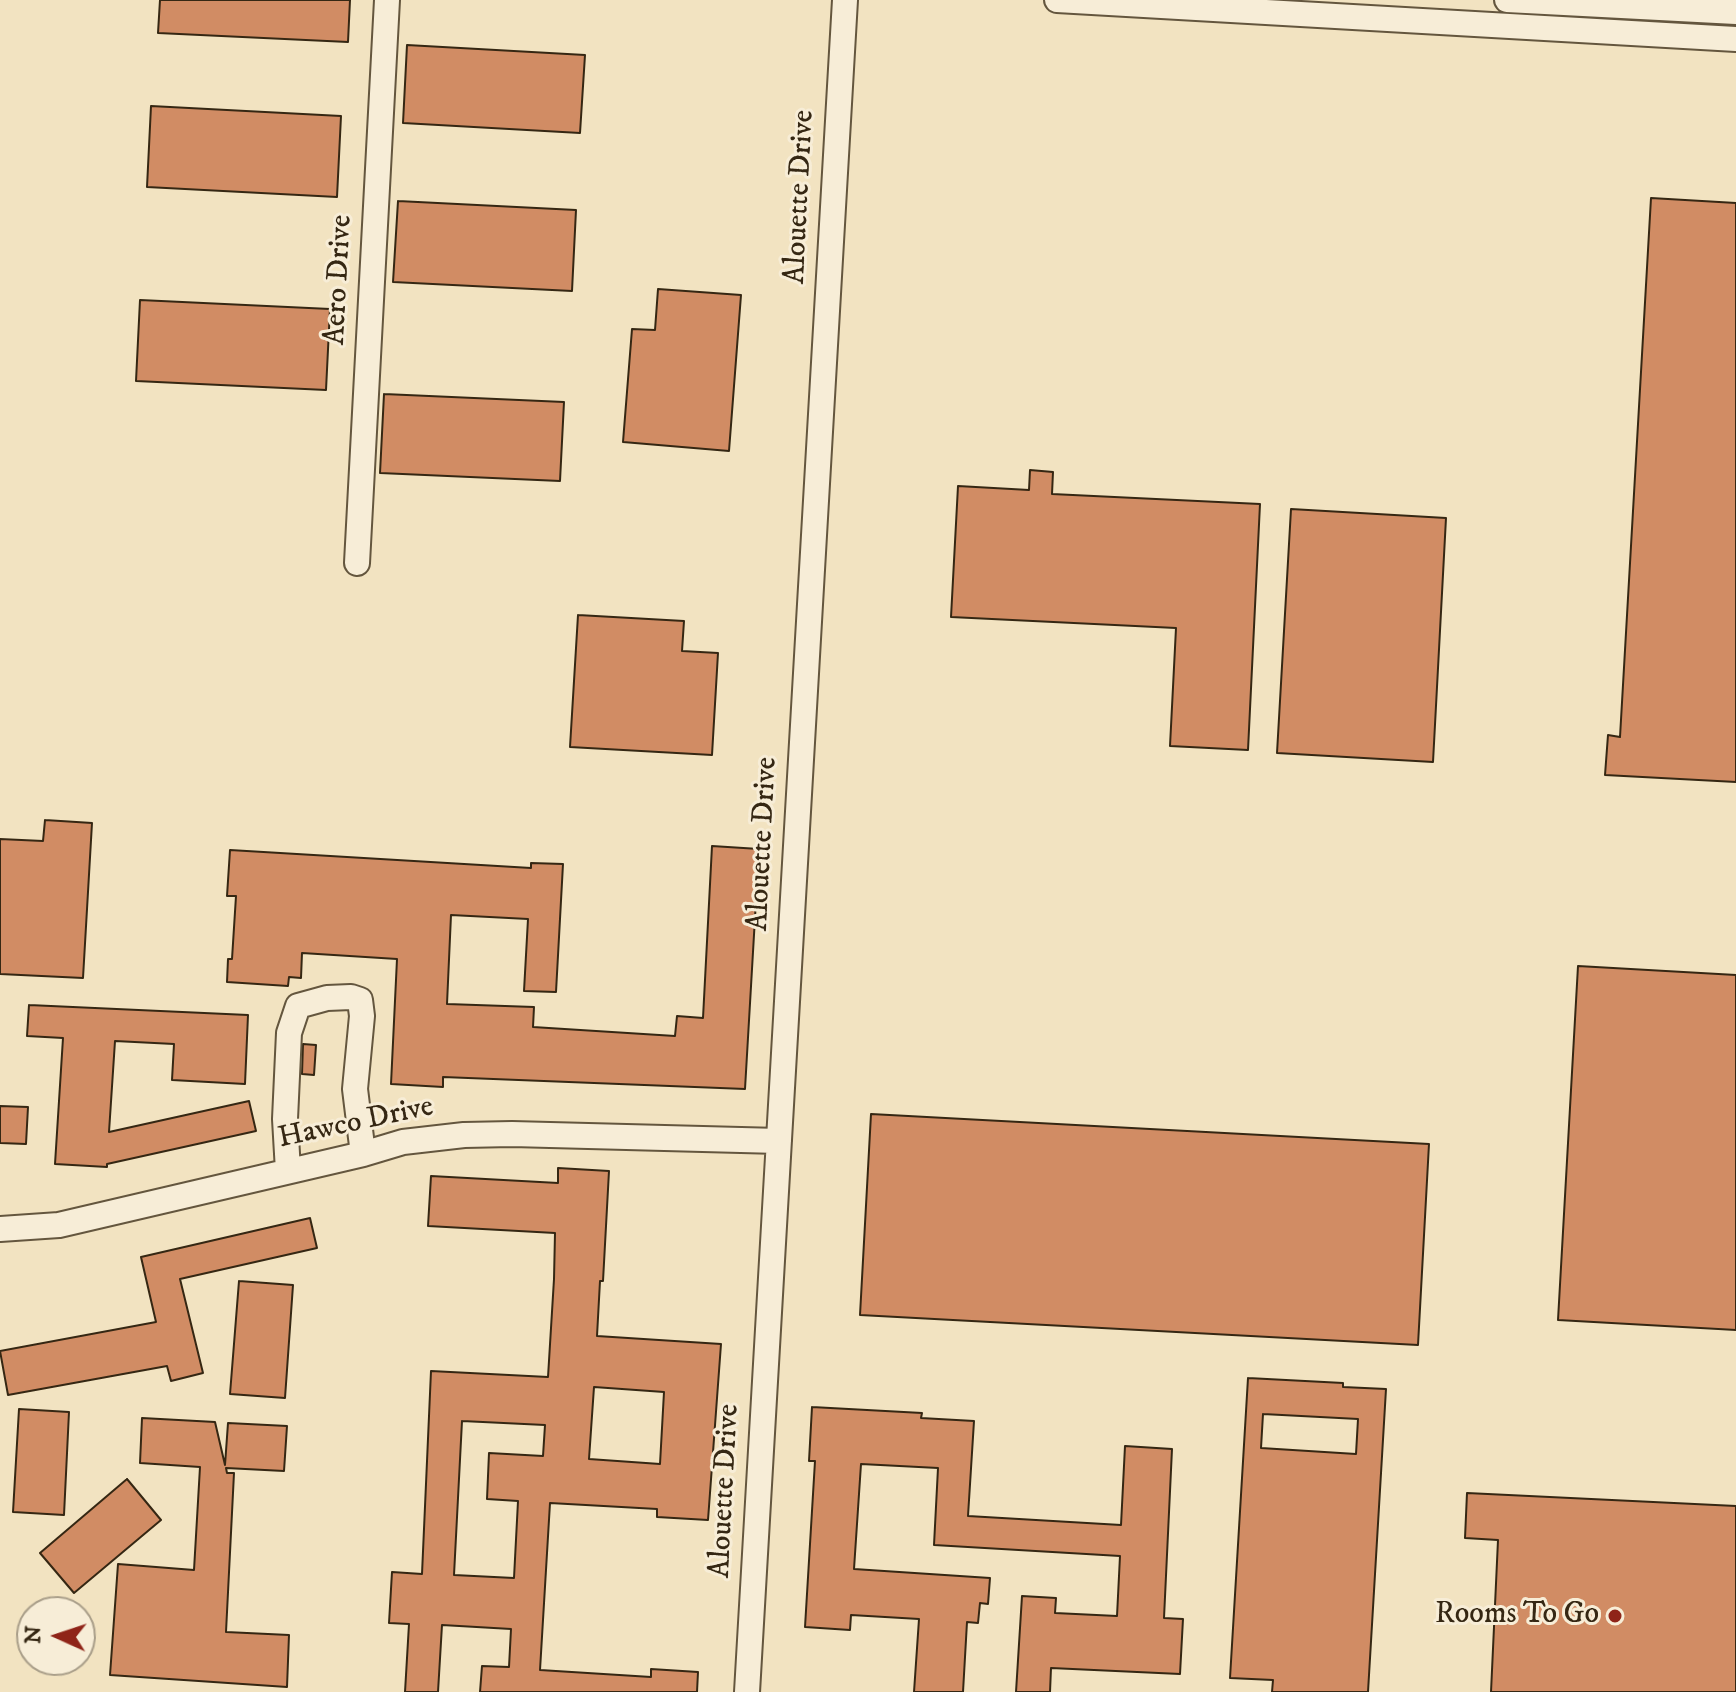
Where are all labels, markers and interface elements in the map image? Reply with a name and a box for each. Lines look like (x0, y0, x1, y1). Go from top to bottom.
street label: Alouette Drive (778, 109, 824, 285)
street label: Aero Drive (319, 214, 361, 346)
street label: Alouette Drive (741, 756, 787, 932)
street label: Hawco Drive (275, 1090, 437, 1158)
street label: Alouette Drive (703, 1403, 749, 1579)
north arrow (16, 1596, 96, 1676)
place label: Rooms To Go (1435, 1598, 1599, 1634)
marker: Rooms To Go (1606, 1607, 1624, 1625)
text: N (20, 1625, 47, 1645)

